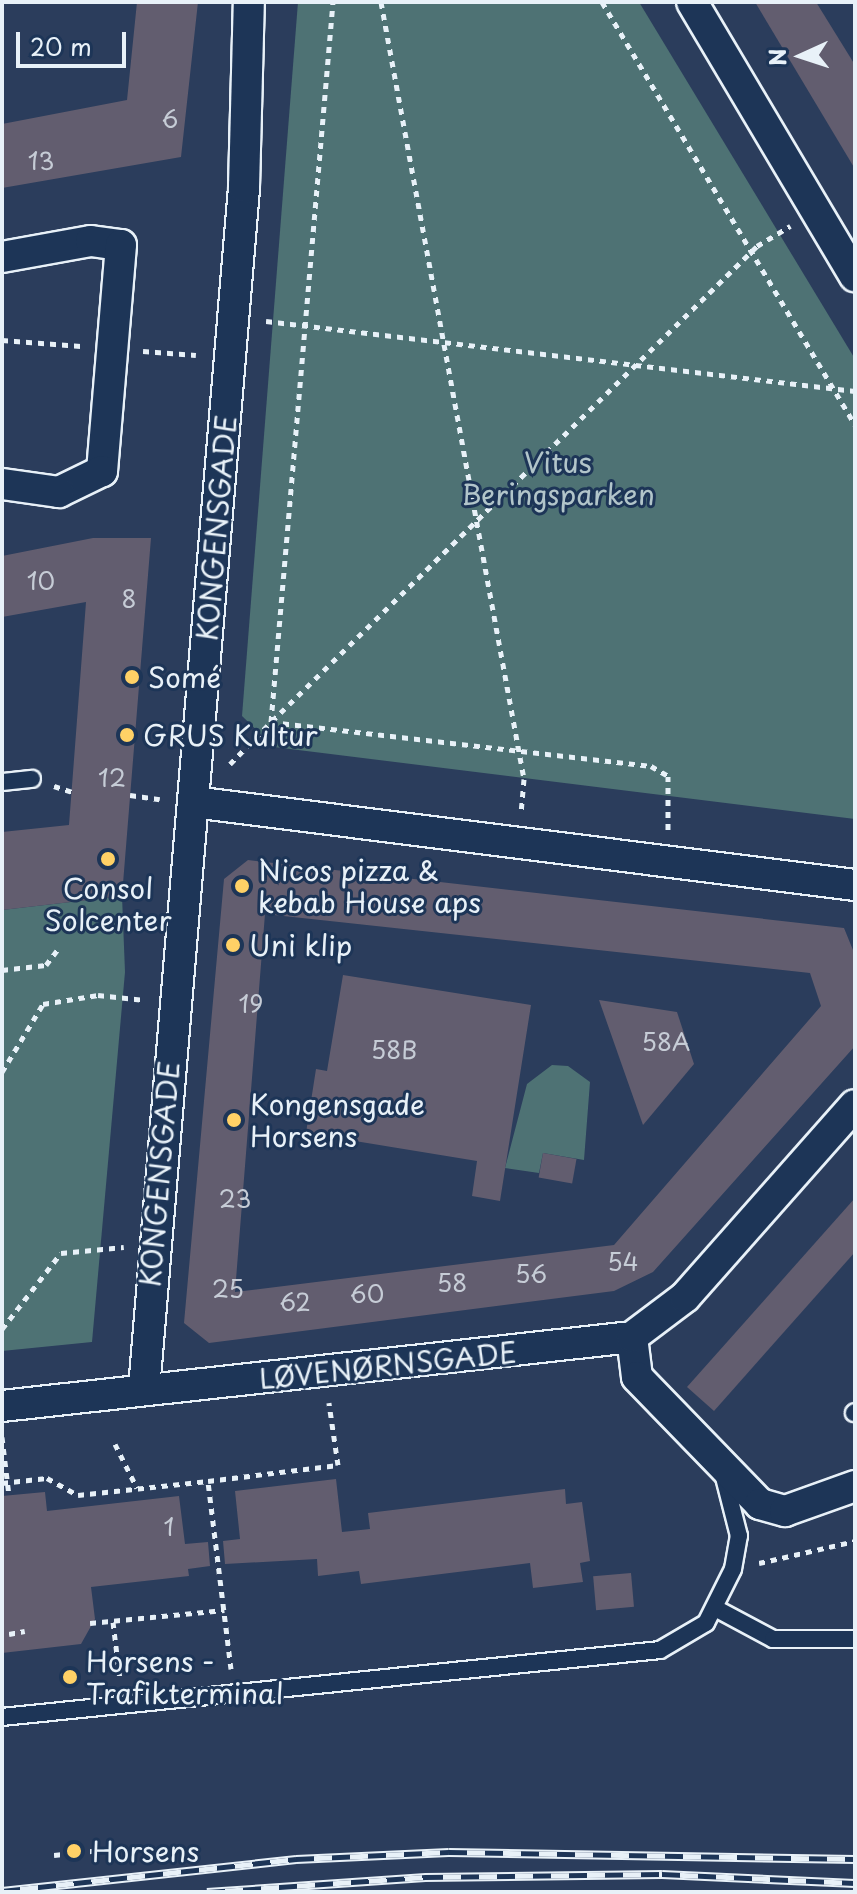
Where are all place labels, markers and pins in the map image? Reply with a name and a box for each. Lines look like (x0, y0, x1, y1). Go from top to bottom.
place label: Somé (148, 660, 221, 694)
marker: Somé (123, 668, 141, 686)
place label: GRUS Kultur (143, 718, 320, 752)
marker: GRUS Kultur (118, 726, 136, 744)
marker: Consol Solcenter (99, 850, 117, 868)
place label: Nicos pizza & kebab House aps (258, 853, 483, 919)
place label: Consol Solcenter (45, 871, 171, 937)
marker: Nicos pizza & kebab House aps (233, 877, 251, 895)
place label: Uni klip (249, 928, 352, 962)
marker: Uni klip (224, 936, 242, 954)
place label: Kongensgade Horsens (250, 1087, 425, 1153)
marker: Kongensgade Horsens (225, 1111, 243, 1129)
place label: Horsens - Trafikterminal (86, 1644, 283, 1710)
marker: Horsens - Trafikterminal (61, 1668, 79, 1686)
place label: Horsens (92, 1834, 199, 1868)
marker: Horsens (63, 1840, 85, 1862)

